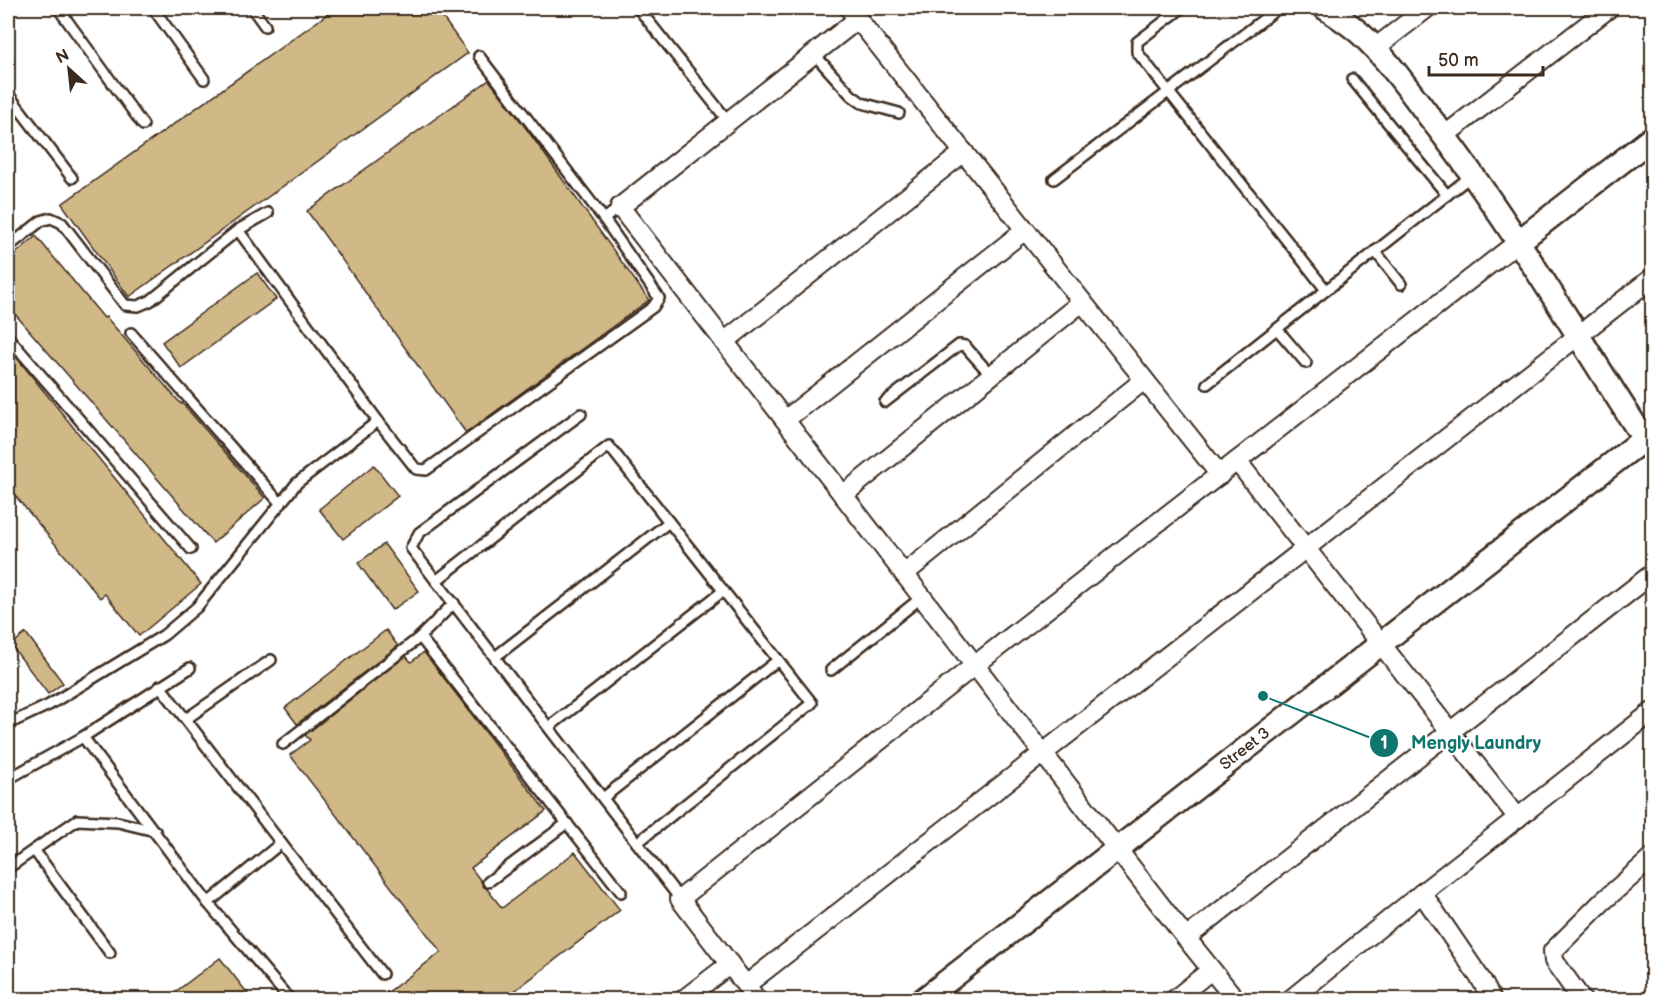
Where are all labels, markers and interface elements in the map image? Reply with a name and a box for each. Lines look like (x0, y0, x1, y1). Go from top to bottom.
north arrow (39, 39, 99, 99)
scale bar (1429, 39, 1543, 77)
text: N (53, 46, 73, 68)
text: 50 m (1438, 50, 1479, 71)
street label: Street 3 (1216, 724, 1274, 774)
callout: Mengly Laundry (1369, 725, 1554, 761)
text: 1 (1380, 733, 1388, 754)
text: Mengly Laundry (1411, 733, 1542, 754)

